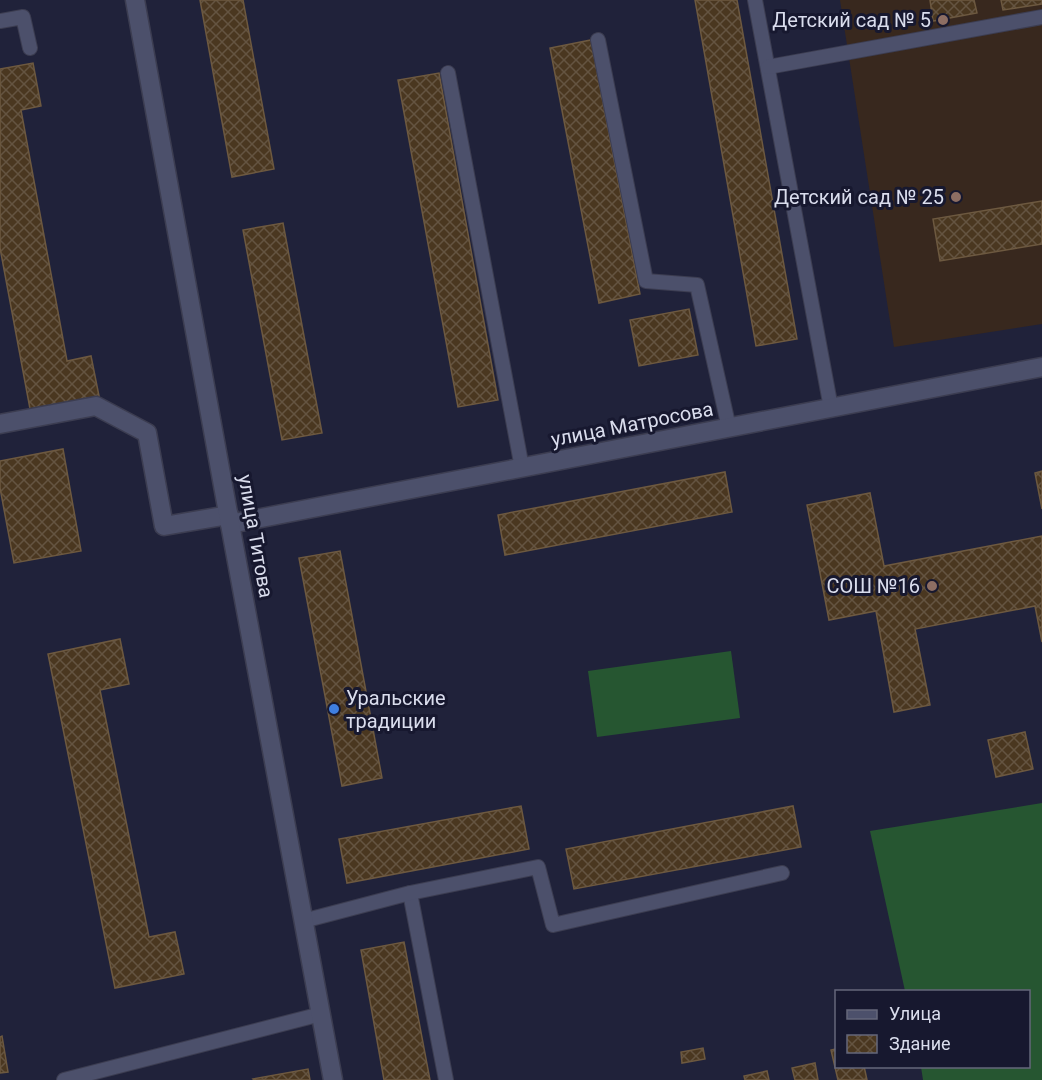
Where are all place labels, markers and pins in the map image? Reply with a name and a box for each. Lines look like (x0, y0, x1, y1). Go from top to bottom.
place label: Детский сад № 5 (772, 8, 931, 32)
marker: Детский сад № 5 (936, 13, 950, 27)
place label: Детский сад № 25 (774, 185, 944, 209)
marker: Детский сад № 25 (949, 190, 963, 204)
place label: СОШ №16 (826, 574, 920, 598)
marker: СОШ №16 (925, 579, 939, 593)
place label: Уральские традиции (346, 686, 446, 733)
marker: Уральские традиции (327, 702, 341, 716)

